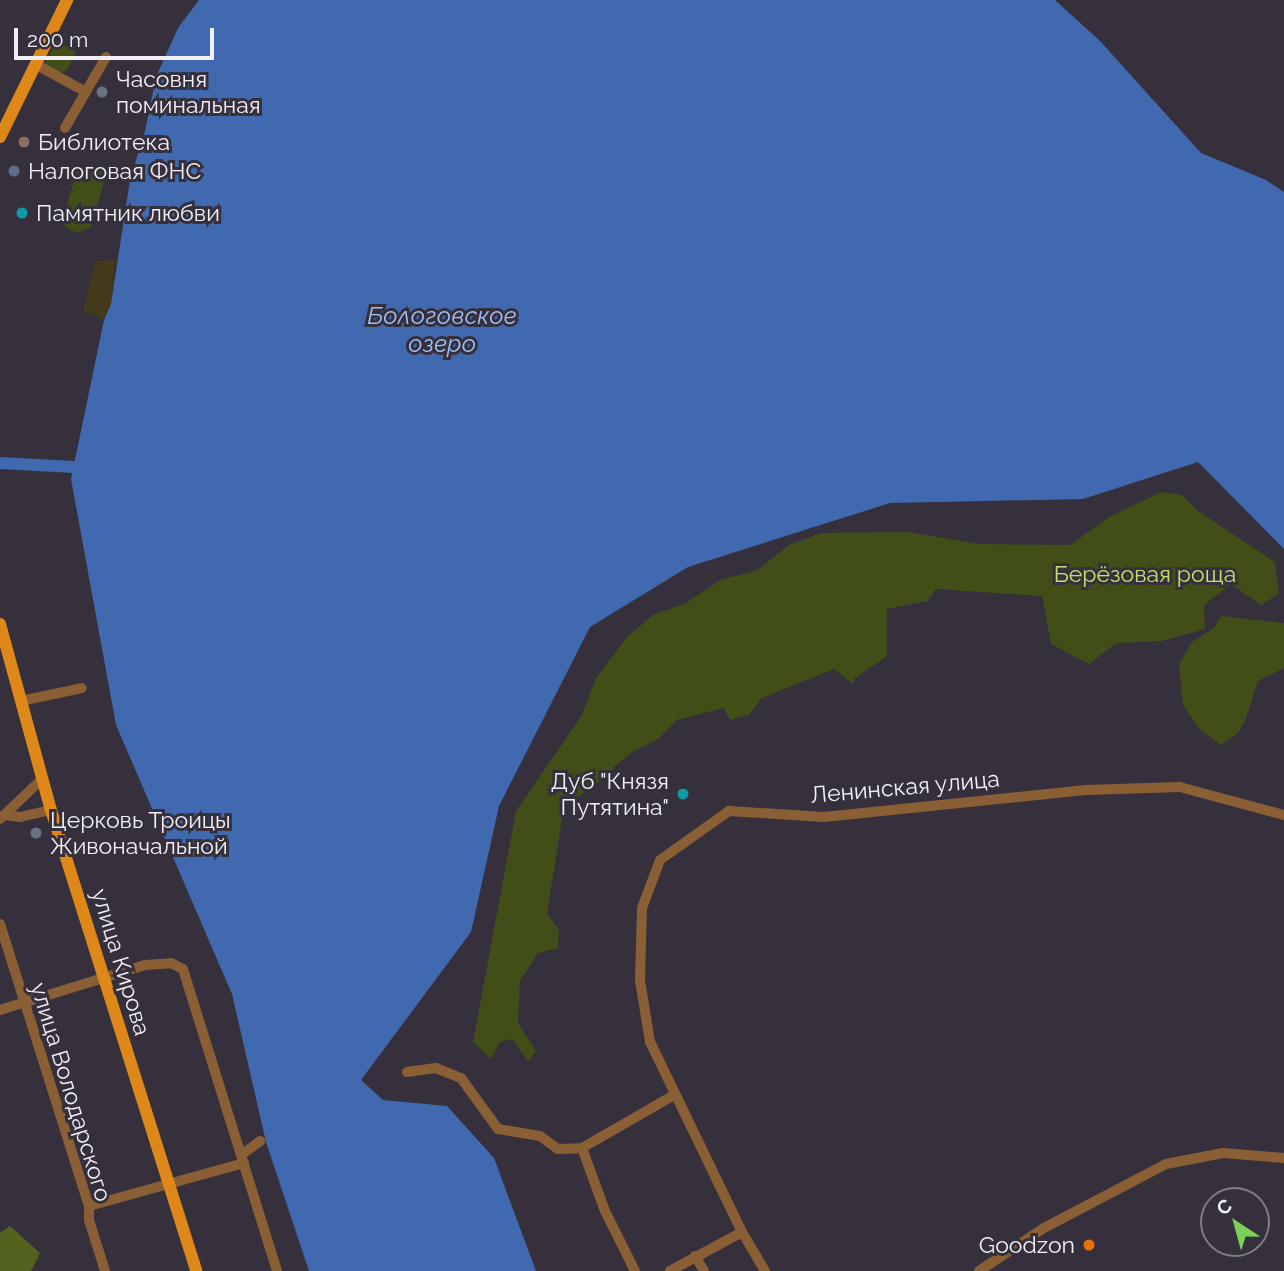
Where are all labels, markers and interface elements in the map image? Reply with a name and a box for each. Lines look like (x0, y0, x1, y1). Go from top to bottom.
scale bar (18, 14, 217, 58)
text: 200 m (27, 27, 88, 52)
place label: Часовня поминальная (116, 65, 261, 119)
marker: Часовня поминальная (94, 84, 110, 100)
place label: Библиотека (38, 128, 170, 156)
marker: Библиотека (16, 134, 32, 150)
place label: Налоговая ФНС (28, 157, 201, 185)
marker: Налоговая ФНС (6, 163, 22, 179)
place label: Памятник любви (36, 199, 220, 227)
marker: Памятник любви (14, 205, 30, 221)
water label: Бологовское озеро (367, 302, 517, 358)
park label: Берёзовая роща (1054, 560, 1236, 588)
street label: Ленинская улица (809, 765, 1001, 809)
place label: Дуб "Князя Путятина" (550, 767, 669, 821)
marker: Дуб "Князя Путятина" (675, 786, 691, 802)
place label: Церковь Троицы Живоначальной (50, 806, 231, 860)
marker: Церковь Троицы Живоначальной (28, 825, 44, 841)
street label: улица Кирова (86, 885, 156, 1039)
street label: улица Володарского (25, 979, 117, 1205)
north arrow (1200, 1187, 1270, 1257)
text: С (1212, 1194, 1236, 1219)
place label: Goodzon (979, 1231, 1075, 1259)
marker: Goodzon (1081, 1237, 1097, 1253)

